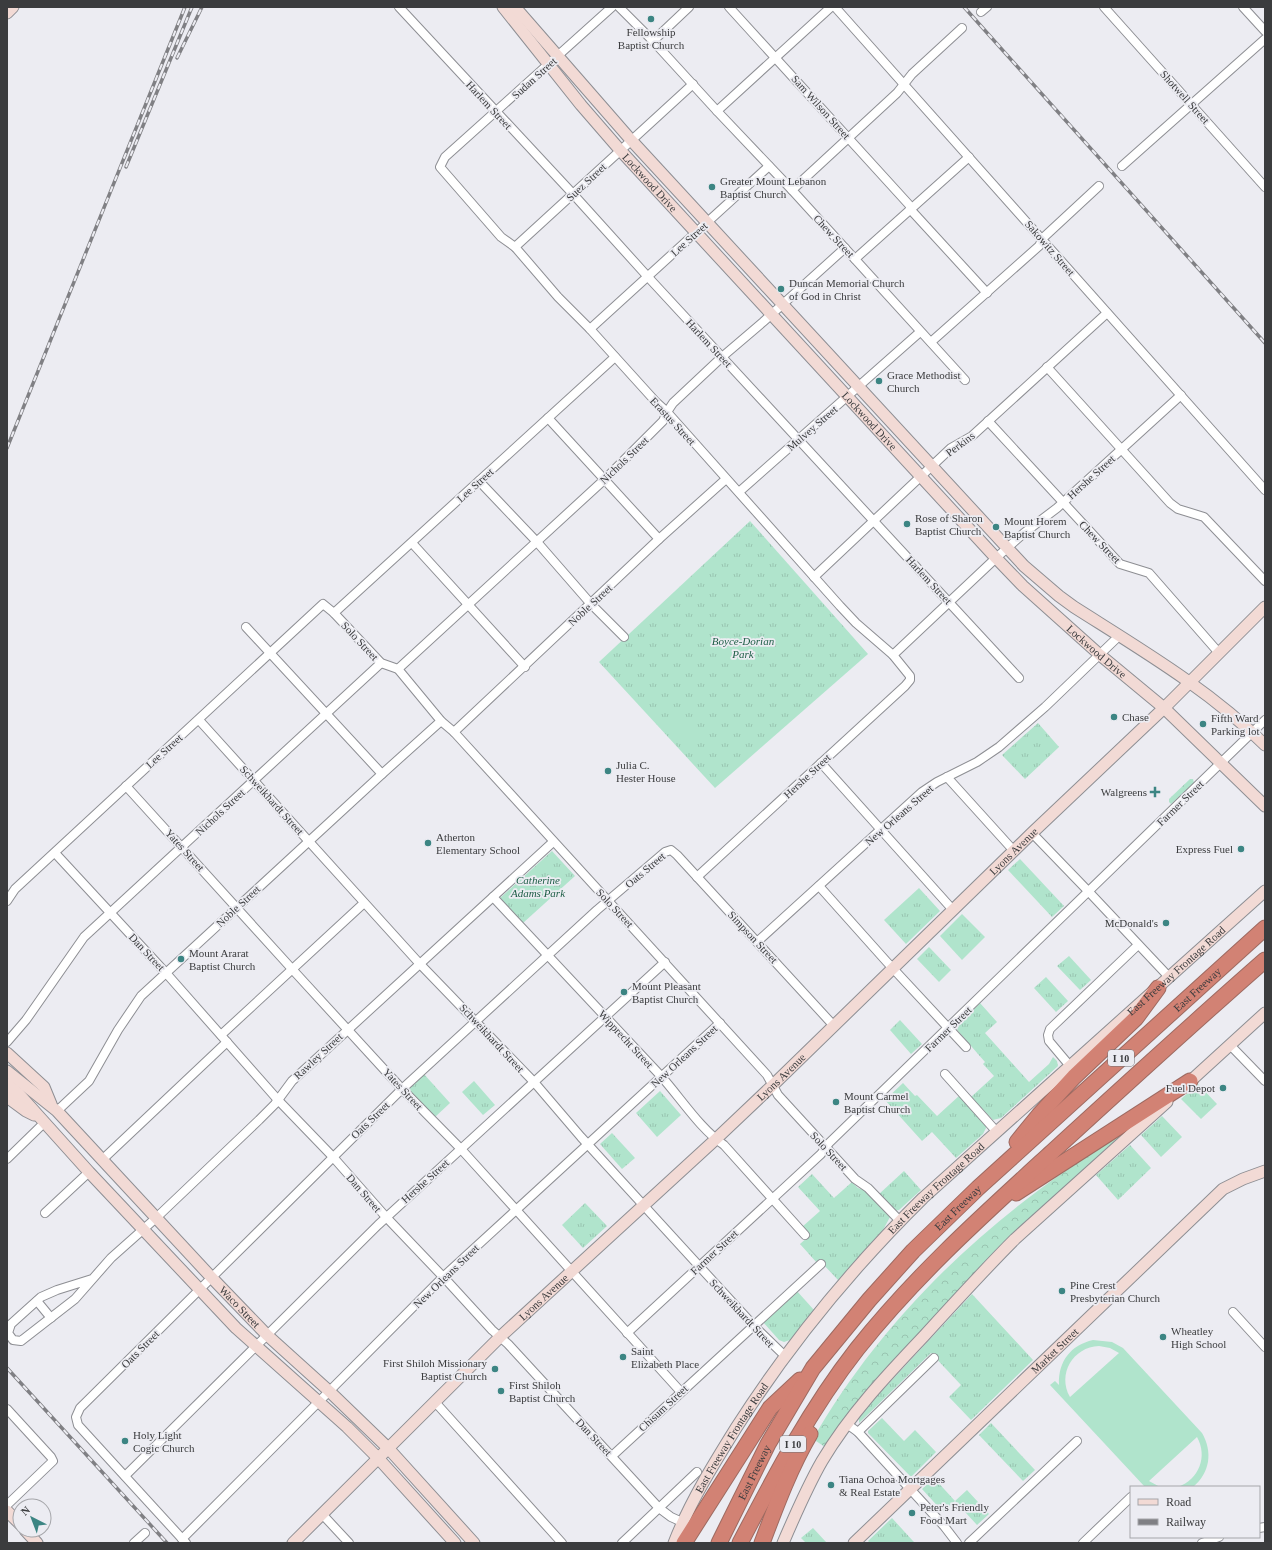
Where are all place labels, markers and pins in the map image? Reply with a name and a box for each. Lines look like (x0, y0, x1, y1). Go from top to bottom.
marker: Fellowship Baptist Church (646, 14, 656, 24)
place label: Fellowship Baptist Church (618, 26, 685, 51)
place label: Greater Mount Lebanon Baptist Church (720, 175, 827, 200)
marker: Greater Mount Lebanon Baptist Church (707, 182, 717, 192)
place label: Duncan Memorial Church of God in Christ (789, 277, 905, 302)
marker: Duncan Memorial Church of God in Christ (776, 284, 786, 294)
place label: Grace Methodist Church (887, 369, 961, 394)
marker: Grace Methodist Church (874, 376, 884, 386)
place label: Rose of Sharon Baptist Church (915, 512, 983, 537)
place label: Mount Horem Baptist Church (1004, 515, 1071, 540)
marker: Rose of Sharon Baptist Church (902, 519, 912, 529)
marker: Mount Horem Baptist Church (991, 522, 1001, 532)
place label: Chase (1122, 711, 1149, 723)
marker: Chase (1109, 712, 1119, 722)
place label: Fifth Ward Parking lot (1211, 712, 1260, 737)
marker: Fifth Ward Parking lot (1198, 719, 1208, 729)
place label: Julia C. Hester House (616, 759, 676, 784)
marker: Julia C. Hester House (603, 766, 613, 776)
place label: Walgreens (1101, 786, 1147, 798)
marker: Walgreens (1150, 787, 1160, 797)
place label: Atherton Elementary School (436, 831, 520, 856)
marker: Atherton Elementary School (423, 838, 433, 848)
place label: Express Fuel (1176, 843, 1233, 855)
marker: Express Fuel (1236, 844, 1246, 854)
place label: McDonald's (1105, 917, 1158, 929)
marker: McDonald's (1161, 918, 1171, 928)
place label: Mount Ararat Baptist Church (189, 947, 256, 972)
marker: Mount Ararat Baptist Church (176, 954, 186, 964)
place label: Mount Pleasant Baptist Church (632, 980, 701, 1005)
marker: Mount Pleasant Baptist Church (619, 987, 629, 997)
place label: Fuel Depot (1166, 1082, 1215, 1094)
marker: Fuel Depot (1218, 1083, 1228, 1093)
place label: Mount Carmel Baptist Church (844, 1090, 911, 1115)
marker: Mount Carmel Baptist Church (831, 1097, 841, 1107)
place label: Pine Crest Presbyterian Church (1070, 1279, 1161, 1304)
marker: Pine Crest Presbyterian Church (1057, 1286, 1067, 1296)
place label: Wheatley High School (1171, 1325, 1226, 1350)
marker: Wheatley High School (1158, 1332, 1168, 1342)
place label: Saint Elizabeth Place (631, 1345, 699, 1370)
marker: Saint Elizabeth Place (618, 1352, 628, 1362)
place label: First Shiloh Missionary Baptist Church (383, 1357, 487, 1382)
marker: First Shiloh Missionary Baptist Church (490, 1364, 500, 1374)
place label: First Shiloh Baptist Church (509, 1379, 576, 1404)
marker: First Shiloh Baptist Church (496, 1386, 506, 1396)
place label: Holy Light Cogic Church (133, 1429, 195, 1454)
marker: Holy Light Cogic Church (120, 1436, 130, 1446)
place label: Tiana Ochoa Mortgages & Real Estate (839, 1473, 945, 1498)
marker: Tiana Ochoa Mortgages & Real Estate (826, 1480, 836, 1490)
place label: Peter's Friendly Food Mart (920, 1501, 989, 1526)
marker: Peter's Friendly Food Mart (907, 1508, 917, 1518)

